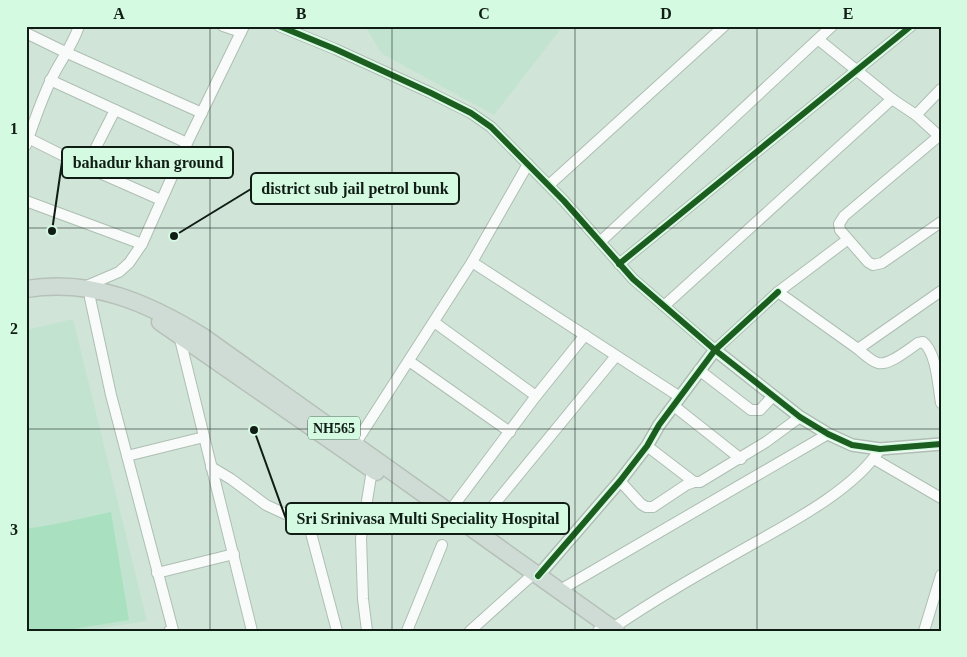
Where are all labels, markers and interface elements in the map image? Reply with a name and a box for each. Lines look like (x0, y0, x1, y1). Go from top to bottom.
text: A (113, 5, 125, 22)
text: B (296, 5, 307, 22)
text: C (478, 5, 490, 22)
text: D (660, 5, 672, 22)
text: E (843, 5, 853, 22)
text: 1 (10, 120, 18, 137)
callout: bahadur khan ground (62, 147, 233, 178)
text: bahadur khan ground (73, 154, 223, 172)
callout: district sub jail petrol bunk (251, 173, 459, 204)
text: district sub jail petrol bunk (261, 180, 449, 198)
text: 2 (10, 320, 18, 337)
road number: NH565 (308, 416, 360, 439)
callout: Sri Srinivasa Multi Speciality Hospital (286, 503, 569, 534)
text: Sri Srinivasa Multi Speciality Hospital (296, 510, 560, 528)
text: 3 (10, 521, 18, 538)

